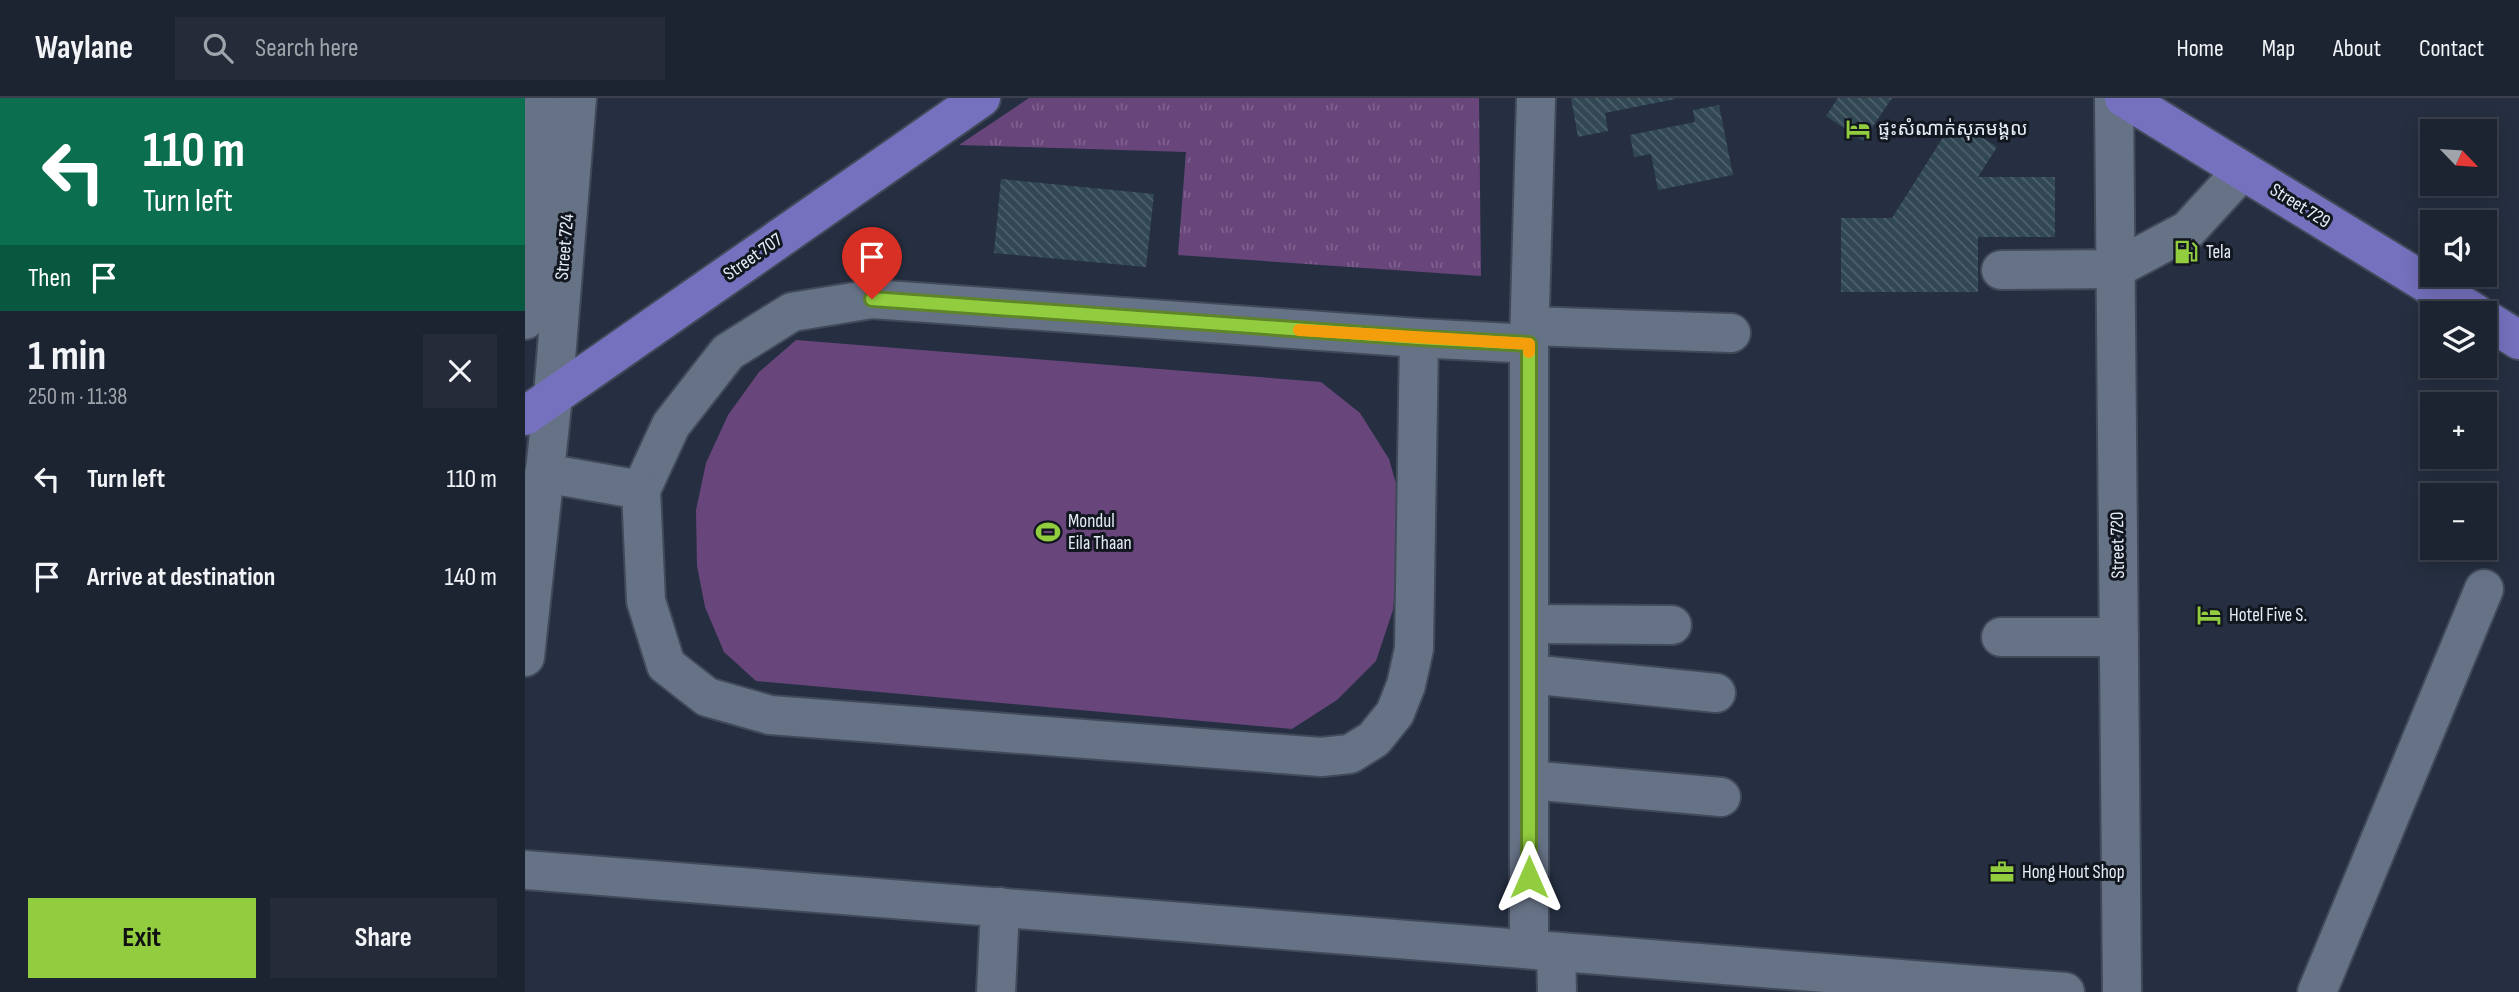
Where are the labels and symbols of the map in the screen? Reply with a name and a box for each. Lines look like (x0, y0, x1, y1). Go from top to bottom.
hotel icon: ផ្ទះសំណាក់សុភមង្គល (1844, 115, 1872, 143)
place label: ផ្ទះសំណាក់សុភមង្គល (1878, 118, 2028, 141)
north arrow (2420, 119, 2497, 196)
street label: Street 729 (2266, 179, 2334, 233)
street label: Street 724 (551, 213, 579, 281)
pin (842, 227, 902, 299)
street label: Street 707 (719, 228, 787, 286)
fuel station icon: Tela (2172, 238, 2200, 266)
place label: Tela (2206, 241, 2231, 264)
place label: Mondul Eila Thaan (1068, 510, 1132, 555)
street label: Street 720 (2106, 511, 2130, 579)
sports icon: Mondul Eila Thaan (1034, 518, 1062, 546)
hotel icon: Hotel Five S. (2195, 601, 2223, 629)
place label: Hotel Five S. (2229, 604, 2307, 627)
position arrow (1492, 840, 1566, 914)
office icon: Hong Hout Shop (1988, 858, 2016, 886)
place label: Hong Hout Shop (2022, 861, 2125, 884)

